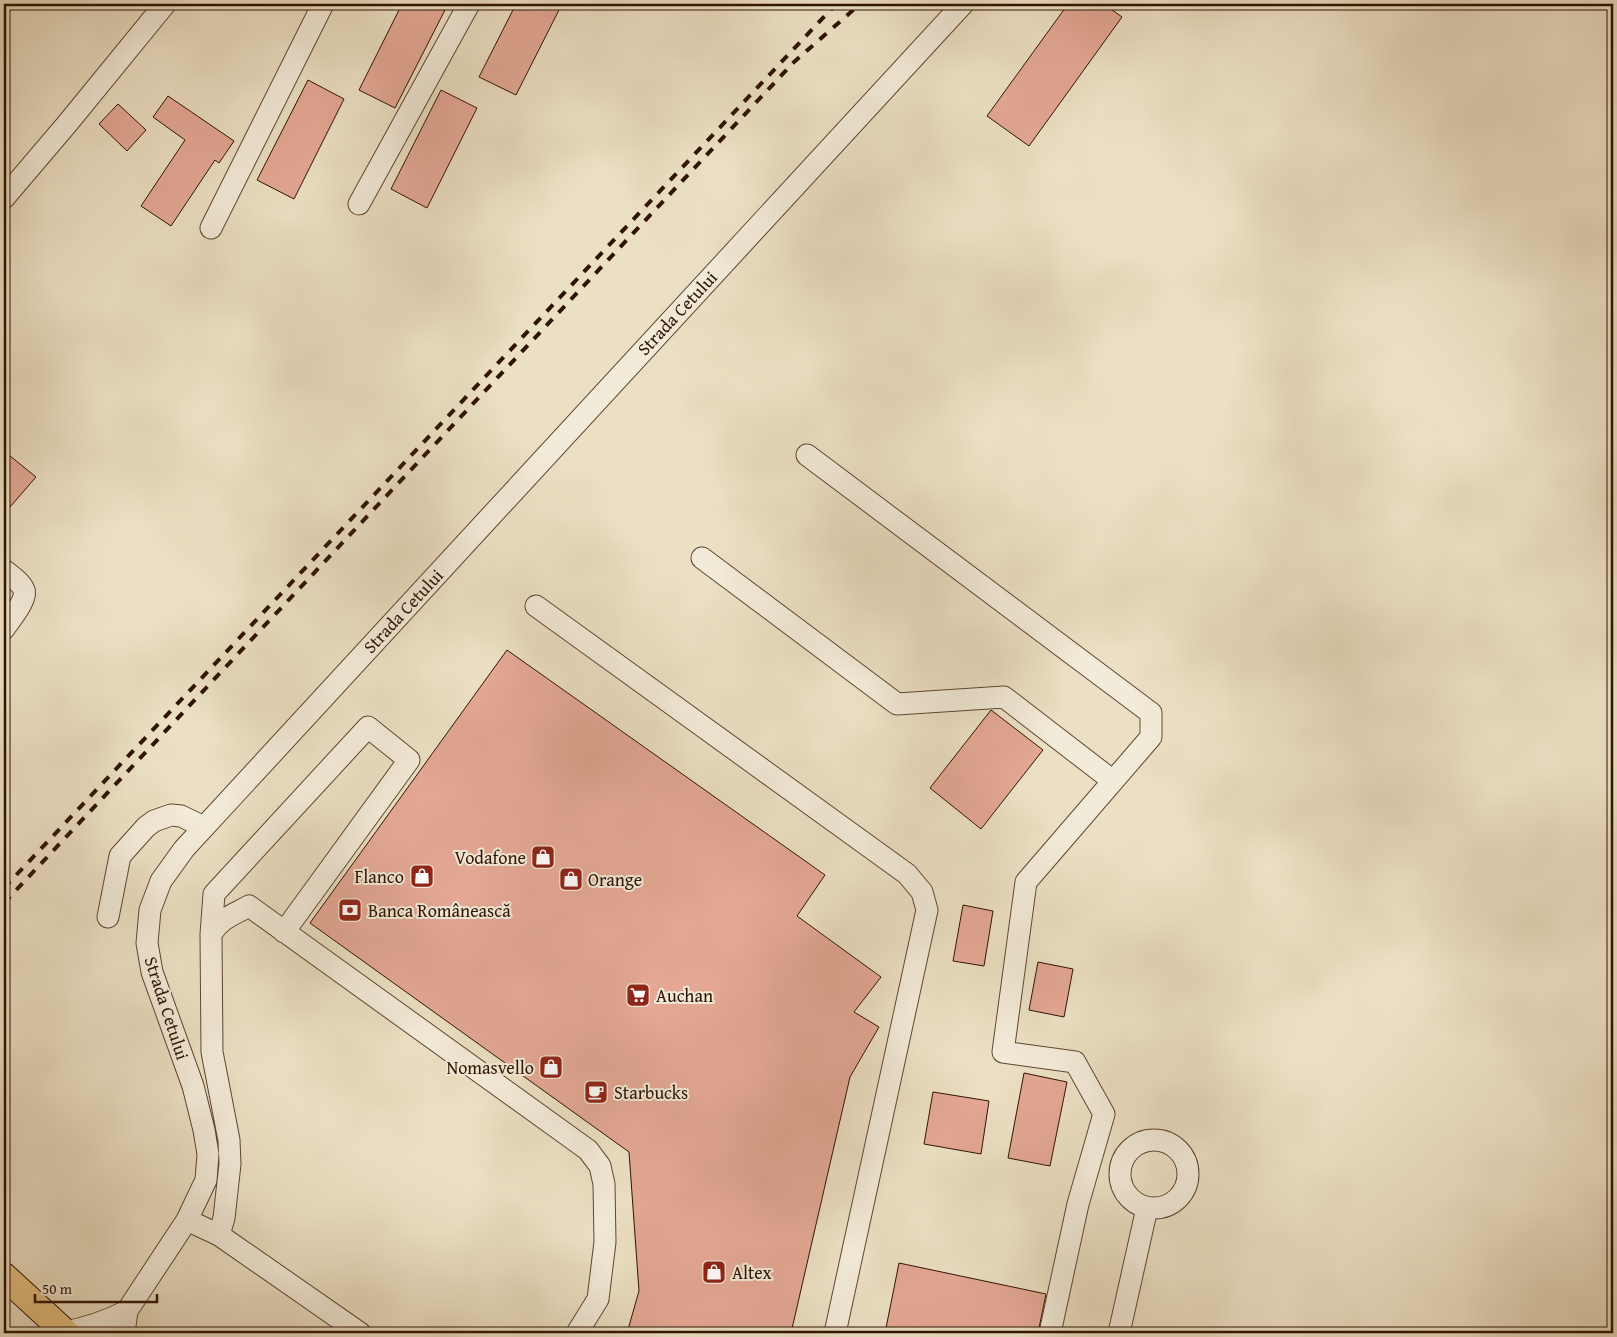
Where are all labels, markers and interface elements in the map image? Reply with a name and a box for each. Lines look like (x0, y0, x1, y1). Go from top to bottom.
street label: Strada Cetului (631, 265, 723, 361)
street label: Strada Cetului (357, 563, 449, 659)
place label: Vodafone (454, 844, 526, 871)
shop icon: Vodafone (530, 844, 556, 870)
place label: Flanco (354, 863, 404, 890)
shop icon: Flanco (409, 863, 435, 889)
shop icon: Orange (558, 866, 584, 892)
place label: Orange (588, 866, 642, 893)
bank icon: Banca Românească (337, 897, 363, 923)
place label: Banca Românească (368, 897, 511, 924)
street label: Strada Cetului (138, 953, 196, 1063)
supermarket icon: Auchan (625, 982, 651, 1008)
place label: Auchan (656, 982, 713, 1009)
place label: Nomasvello (446, 1054, 534, 1081)
shop icon: Nomasvello (538, 1054, 564, 1080)
cafe icon: Starbucks (583, 1079, 609, 1105)
place label: Starbucks (614, 1079, 688, 1106)
shop icon: Altex (701, 1259, 727, 1285)
place label: Altex (732, 1259, 772, 1286)
scale bar (35, 1272, 158, 1304)
text: 50 m (42, 1278, 73, 1299)

